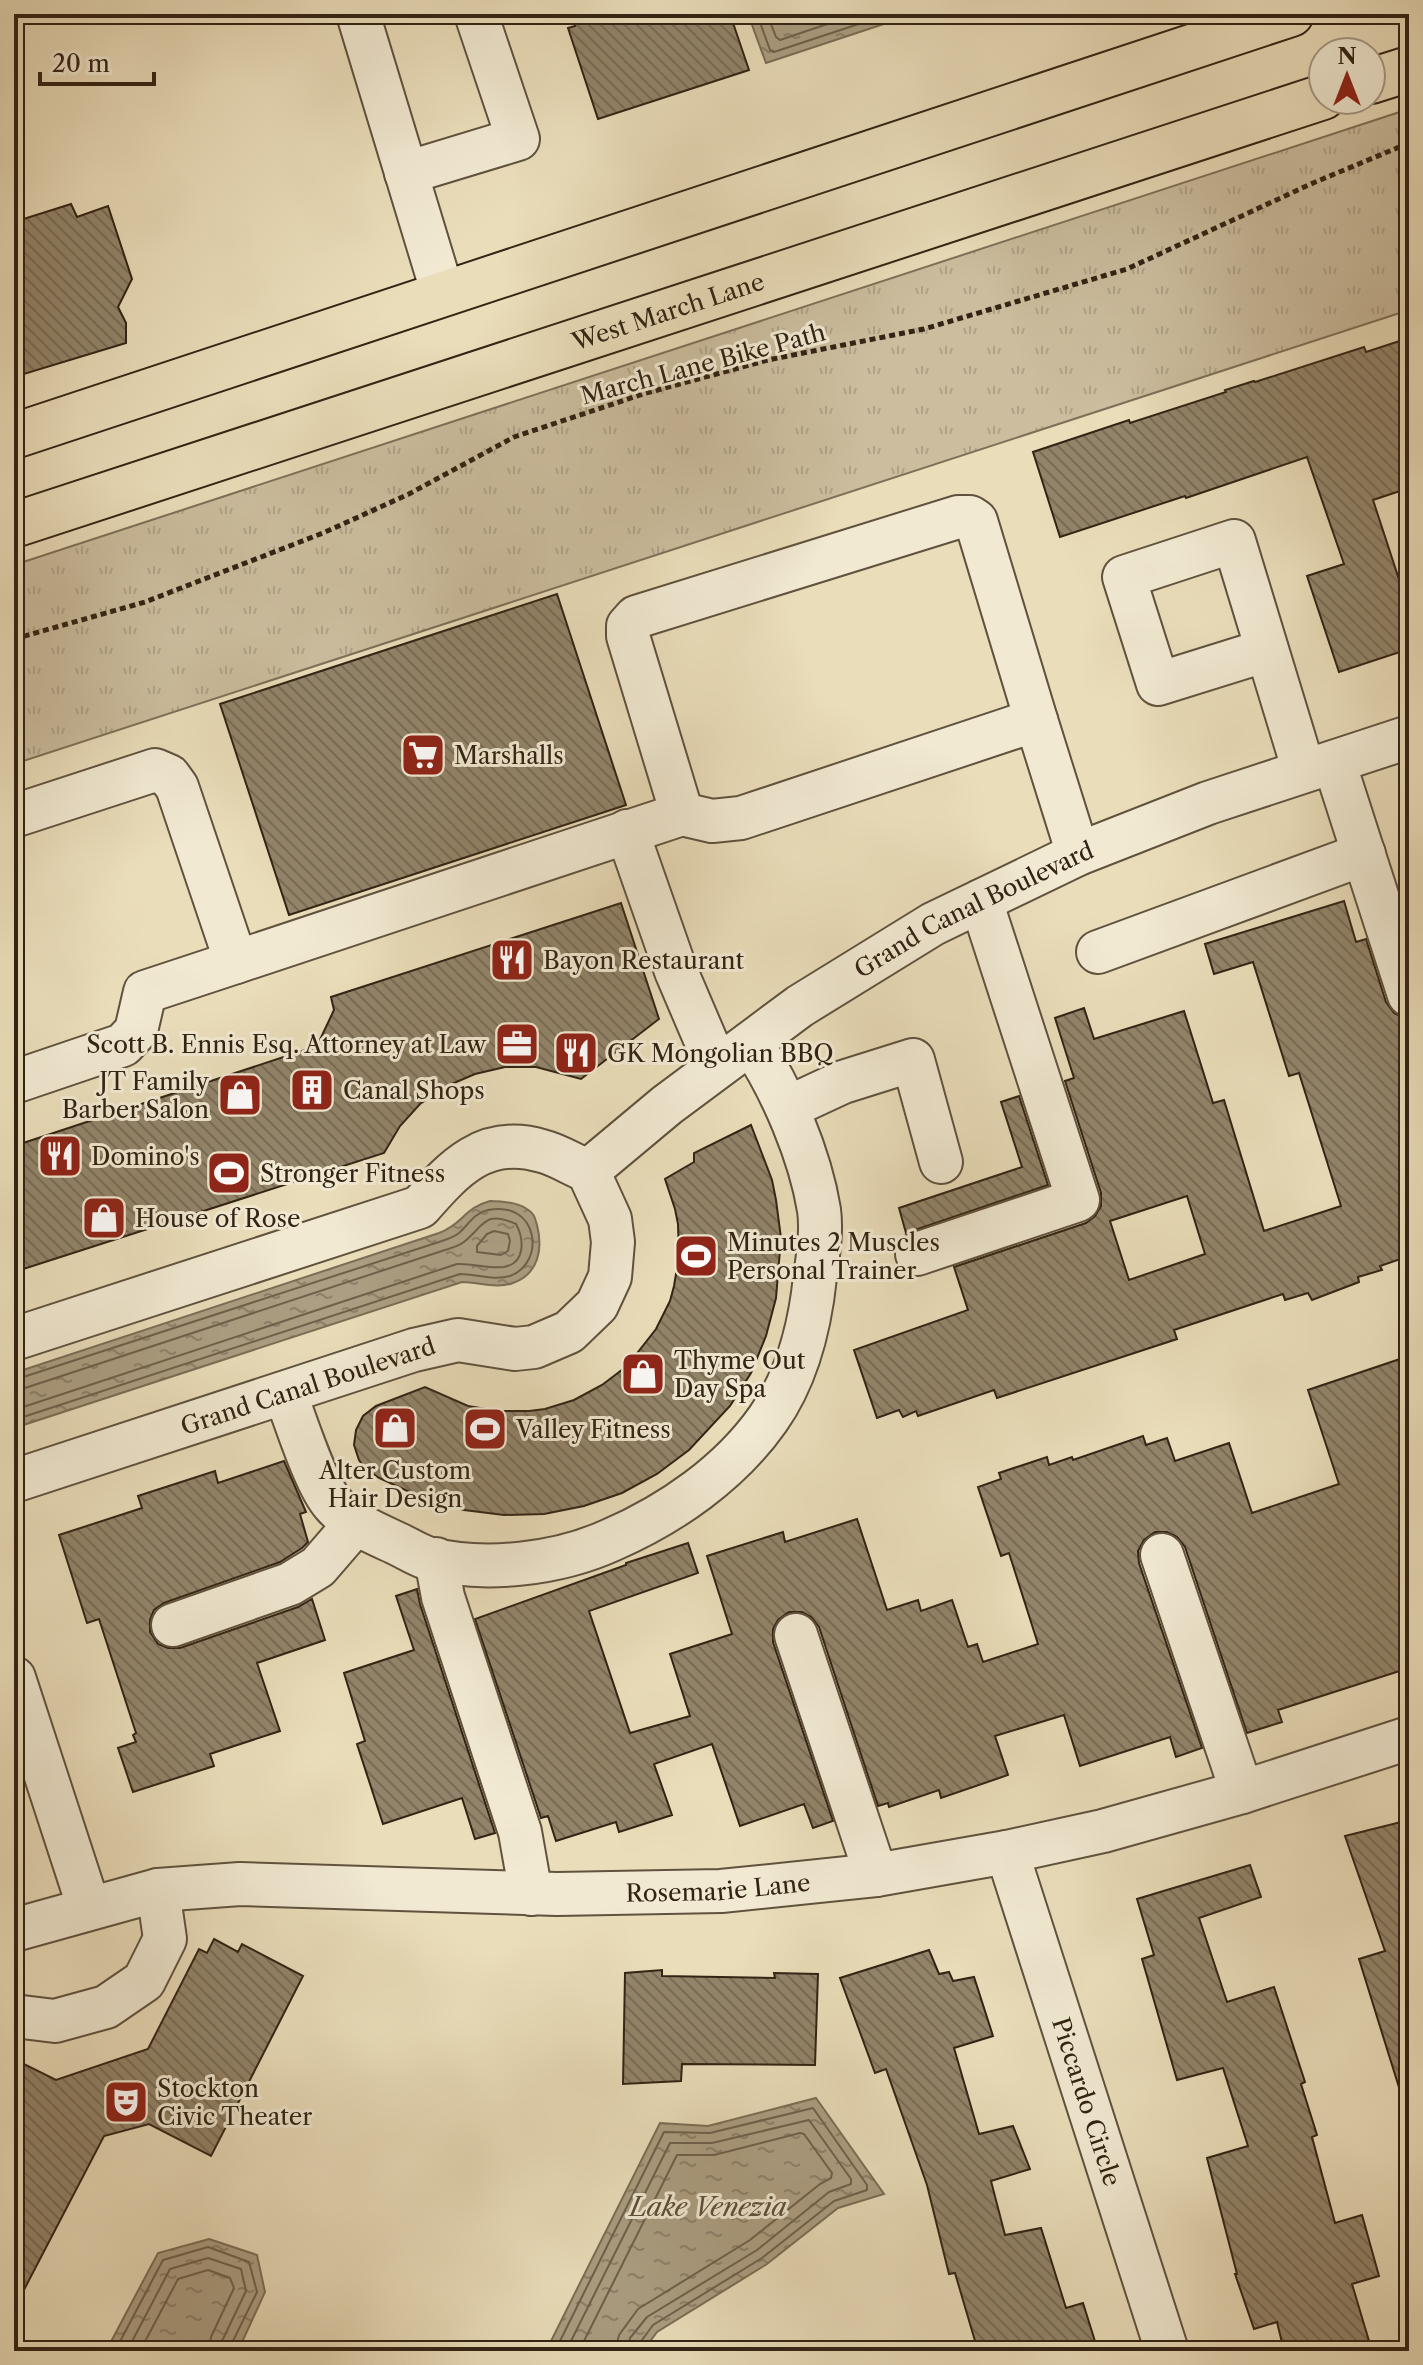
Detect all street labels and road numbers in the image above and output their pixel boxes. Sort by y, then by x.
street label: West March Lane [567,266,768,356]
street label: March Lane Bike Path [577,317,829,411]
street label: Grand Canal Boulevard [849,835,1098,984]
street label: Grand Canal Boulevard [177,1331,439,1441]
street label: Rosemarie Lane [625,1867,812,1907]
street label: Piccardo Circle [1046,2014,1128,2189]

